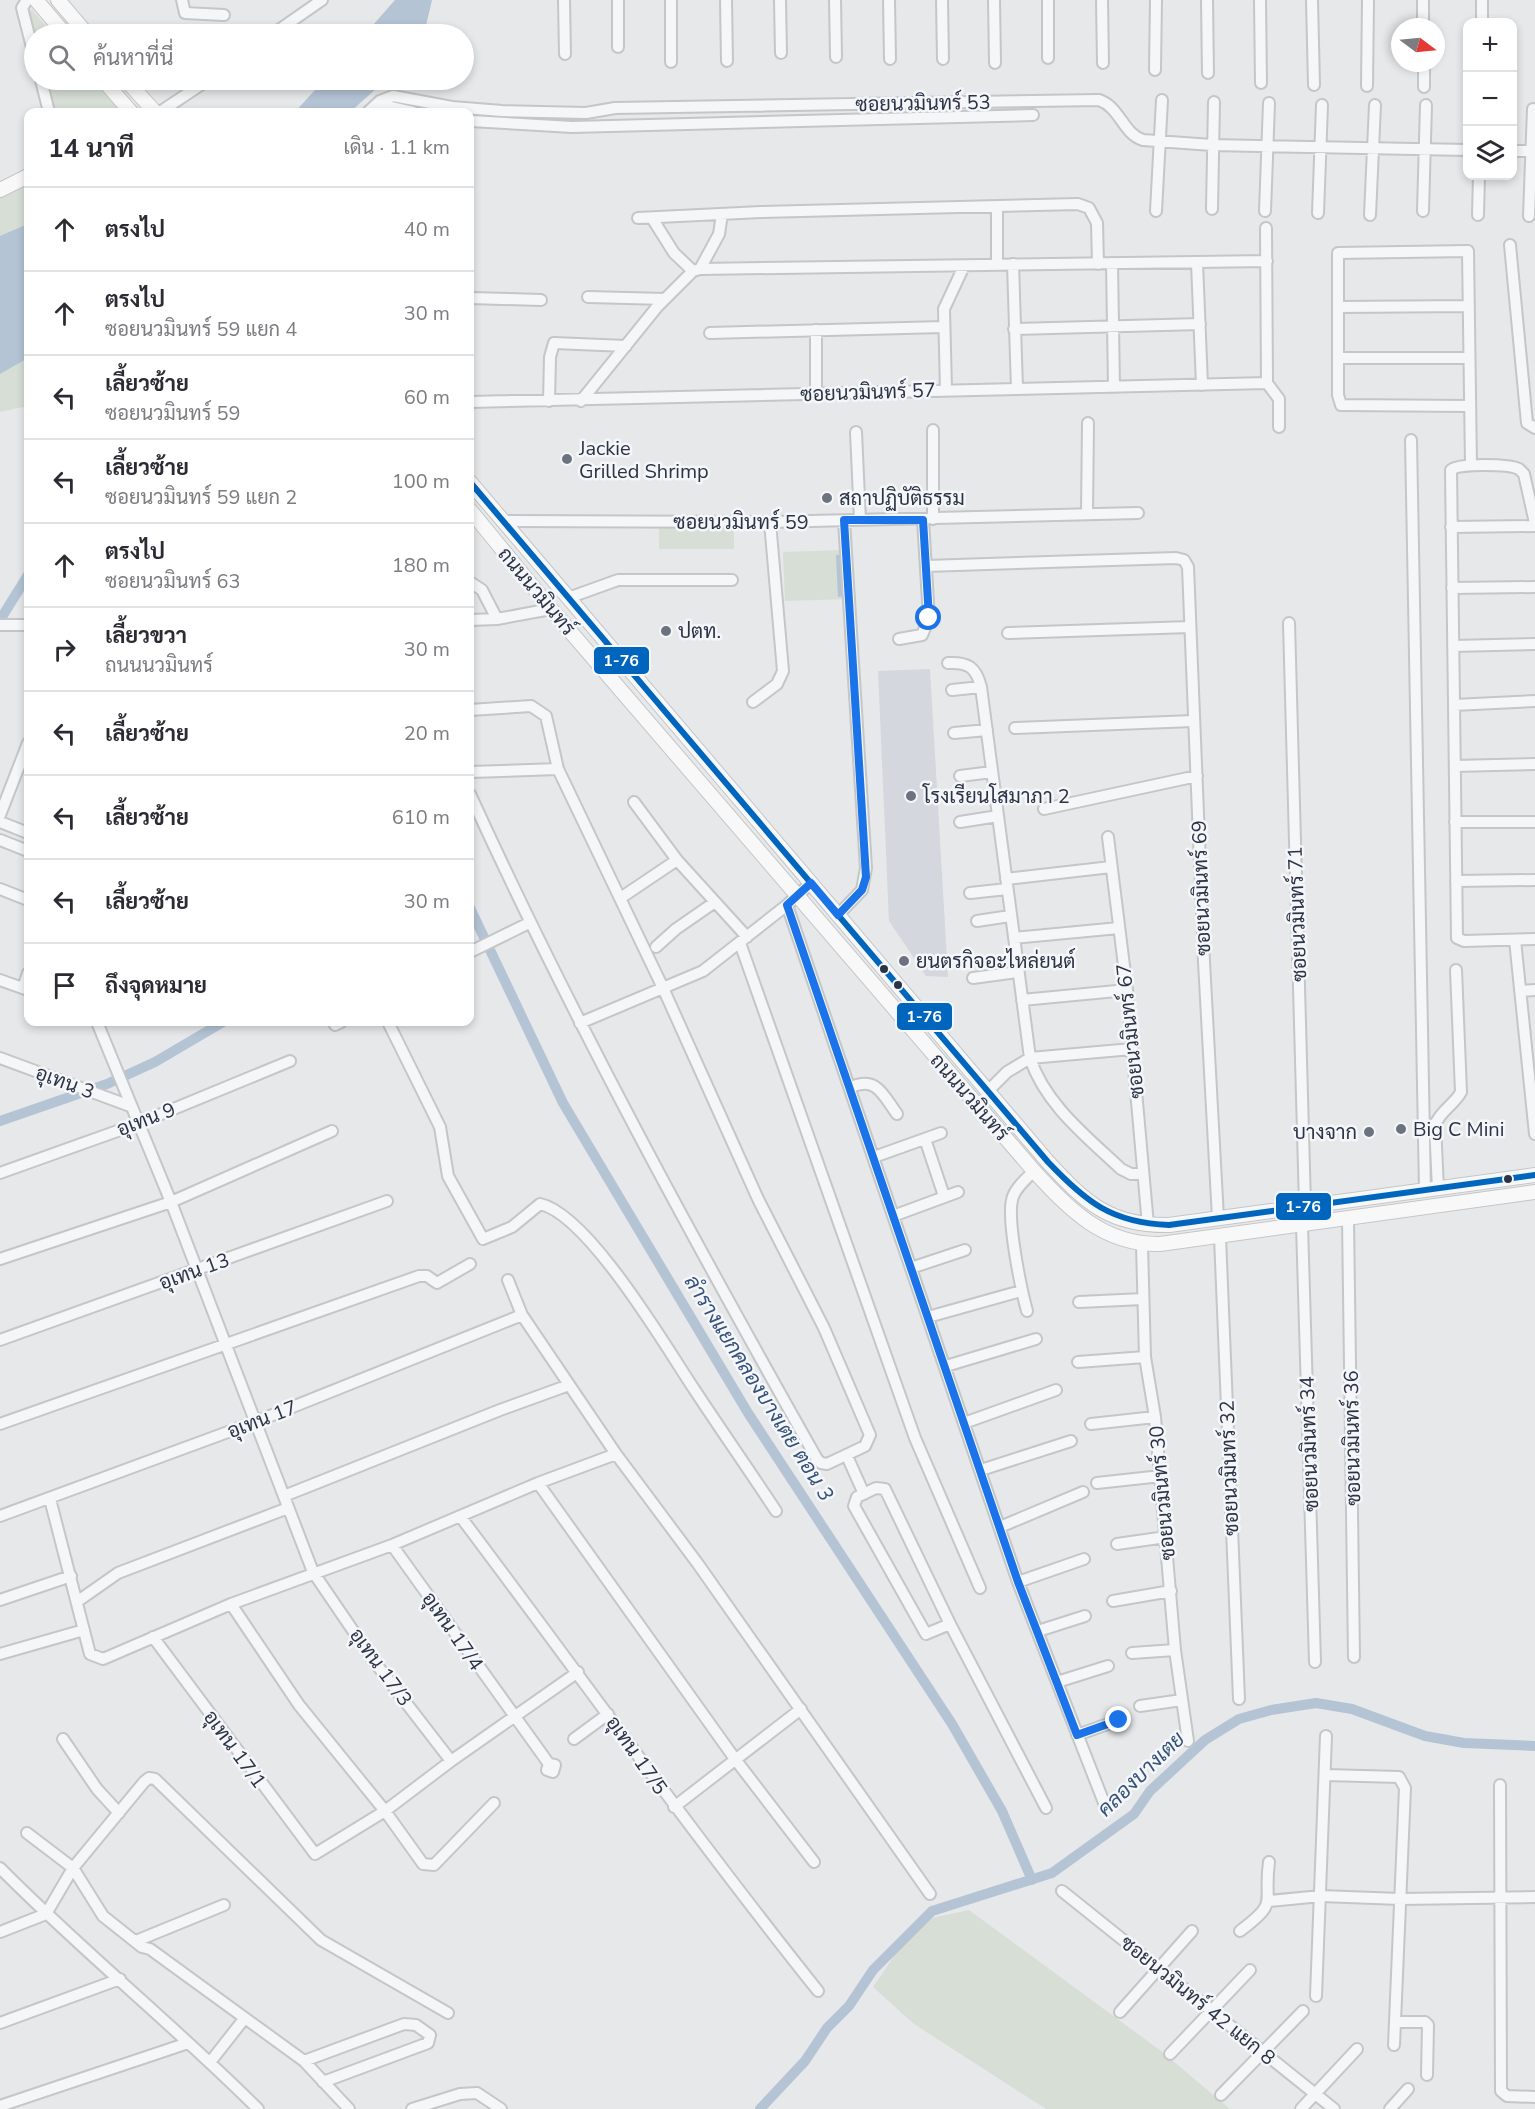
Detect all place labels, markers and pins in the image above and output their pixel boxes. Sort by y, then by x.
place label: Jackie Grilled Shrimp [578,435,709,485]
marker: Jackie Grilled Shrimp [560,452,574,466]
place label: สถาปฏิบัติธรรม [839,485,965,512]
marker: สถาปฏิบัติธรรม [820,491,834,505]
place label: ปตท. [678,618,721,645]
marker: ปตท. [659,624,673,638]
place label: โรงเรียนโสมาภา 2 [922,783,1070,810]
marker: โรงเรียนโสมาภา 2 [904,789,918,803]
place label: ยนตรกิจอะไหล่ยนต์ [916,947,1076,975]
marker: ยนตรกิจอะไหล่ยนต์ [897,954,911,968]
unlabelled marker [878,963,890,975]
unlabelled marker [892,979,904,991]
place label: Big C Mini [1413,1116,1504,1143]
place label: บางจาก [1293,1119,1357,1146]
marker: Big C Mini [1394,1122,1408,1136]
marker: บางจาก [1362,1125,1376,1139]
unlabelled marker [1502,1173,1514,1185]

